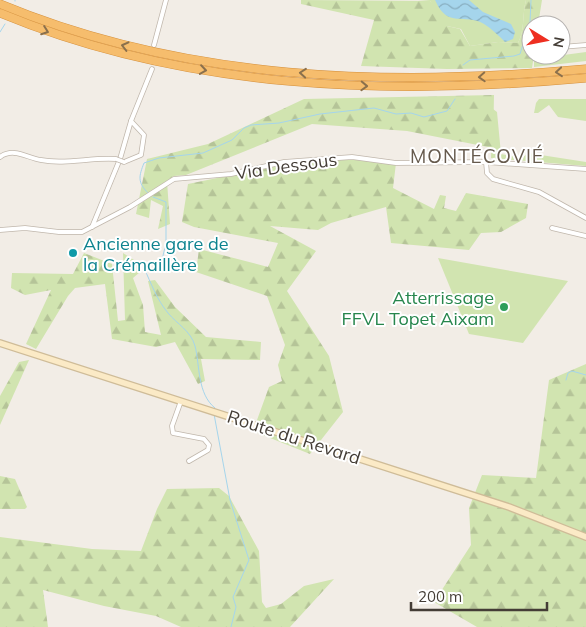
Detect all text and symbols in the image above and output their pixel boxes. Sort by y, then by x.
north arrow [521,15,571,65]
one-way arrow [41,25,49,35]
text: N [549,35,569,49]
one-way arrow [120,41,129,52]
one-way arrow [198,65,207,75]
one-way arrow [554,66,562,77]
one-way arrow [298,68,306,79]
one-way arrow [478,72,486,82]
one-way arrow [361,81,369,91]
district label: MONTÉCOVIÉ [410,144,544,168]
street label: Via Dessous [233,147,339,185]
place label: Ancienne gare de la Crémaillère [83,232,229,276]
marker: Ancienne gare de la Crémaillère [67,247,79,259]
place label: Atterrissage FFVL Topet Aixam [342,286,494,330]
marker: Atterrissage FFVL Topet Aixam [498,301,510,313]
street label: Route du Revard [224,405,364,469]
scale bar [411,580,547,612]
text: 200 m [418,587,462,606]

